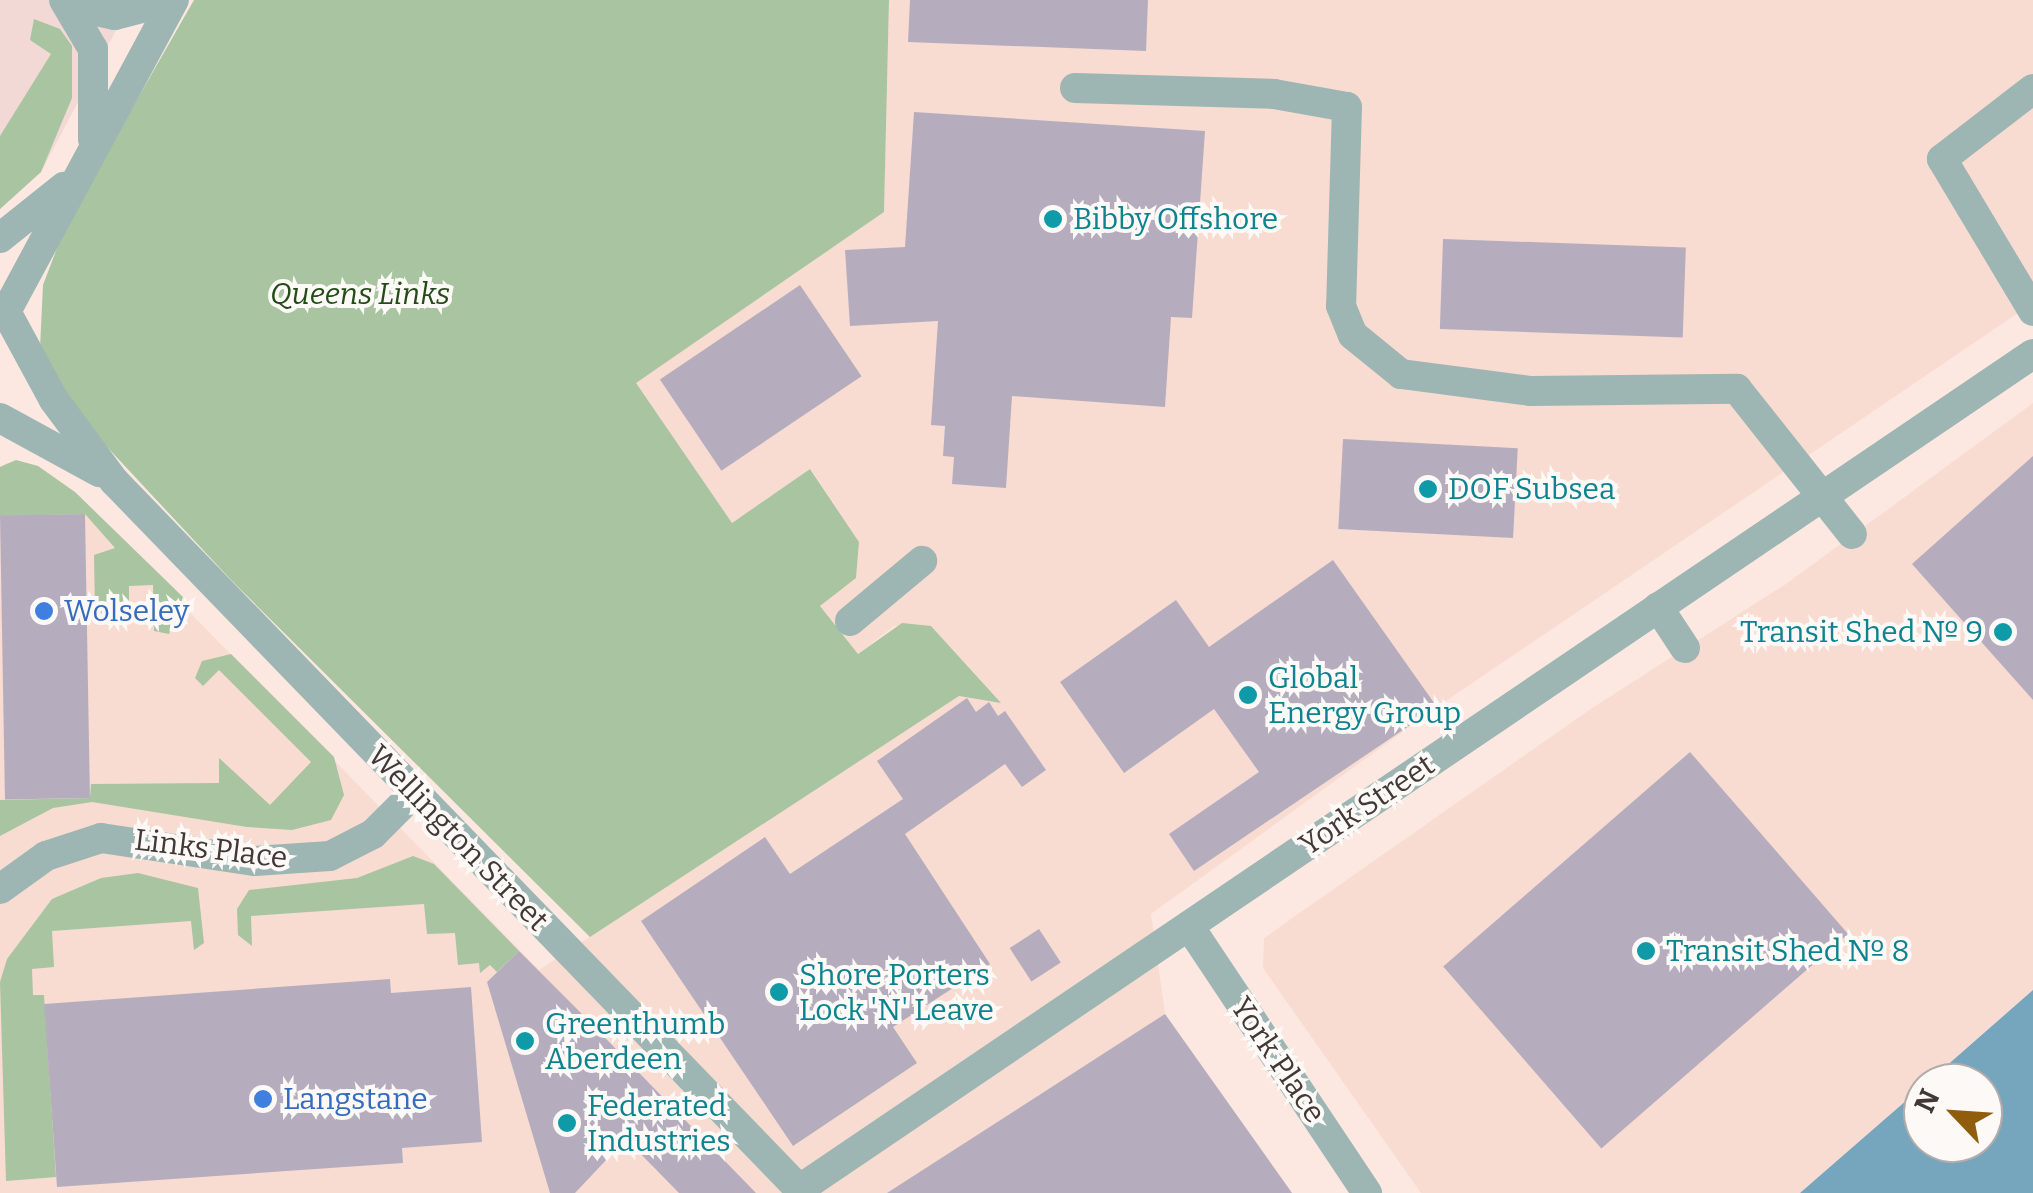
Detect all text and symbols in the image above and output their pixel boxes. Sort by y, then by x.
place label: Bibby Offshore [1073,201,1278,237]
marker: Bibby Offshore [1042,208,1064,230]
park label: Queens Links [270,276,450,312]
place label: DOF Subsea [1448,471,1615,507]
marker: DOF Subsea [1417,478,1439,500]
place label: Wolseley [64,593,189,629]
marker: Wolseley [33,600,55,622]
place label: Transit Shed № 9 [1740,614,1983,650]
marker: Transit Shed № 9 [1992,621,2014,643]
place label: Global Energy Group [1268,660,1461,730]
marker: Global Energy Group [1237,684,1259,706]
street label: Wellington Street [360,738,556,938]
street label: York Street [1293,747,1441,863]
street label: Links Place [132,822,290,876]
place label: Transit Shed № 8 [1666,933,1909,969]
marker: Transit Shed № 8 [1635,940,1657,962]
place label: Shore Porters Lock 'N' Leave [799,957,994,1028]
marker: Shore Porters Lock 'N' Leave [768,981,790,1003]
street label: York Place [1223,991,1333,1129]
place label: Greenthumb Aberdeen [545,1006,725,1076]
marker: Greenthumb Aberdeen [514,1030,536,1052]
north arrow [1903,1063,2003,1163]
place label: Langstane [283,1081,428,1117]
text: N [1908,1084,1947,1118]
marker: Langstane [252,1088,274,1110]
place label: Federated Industries [587,1088,731,1158]
marker: Federated Industries [556,1112,578,1134]

